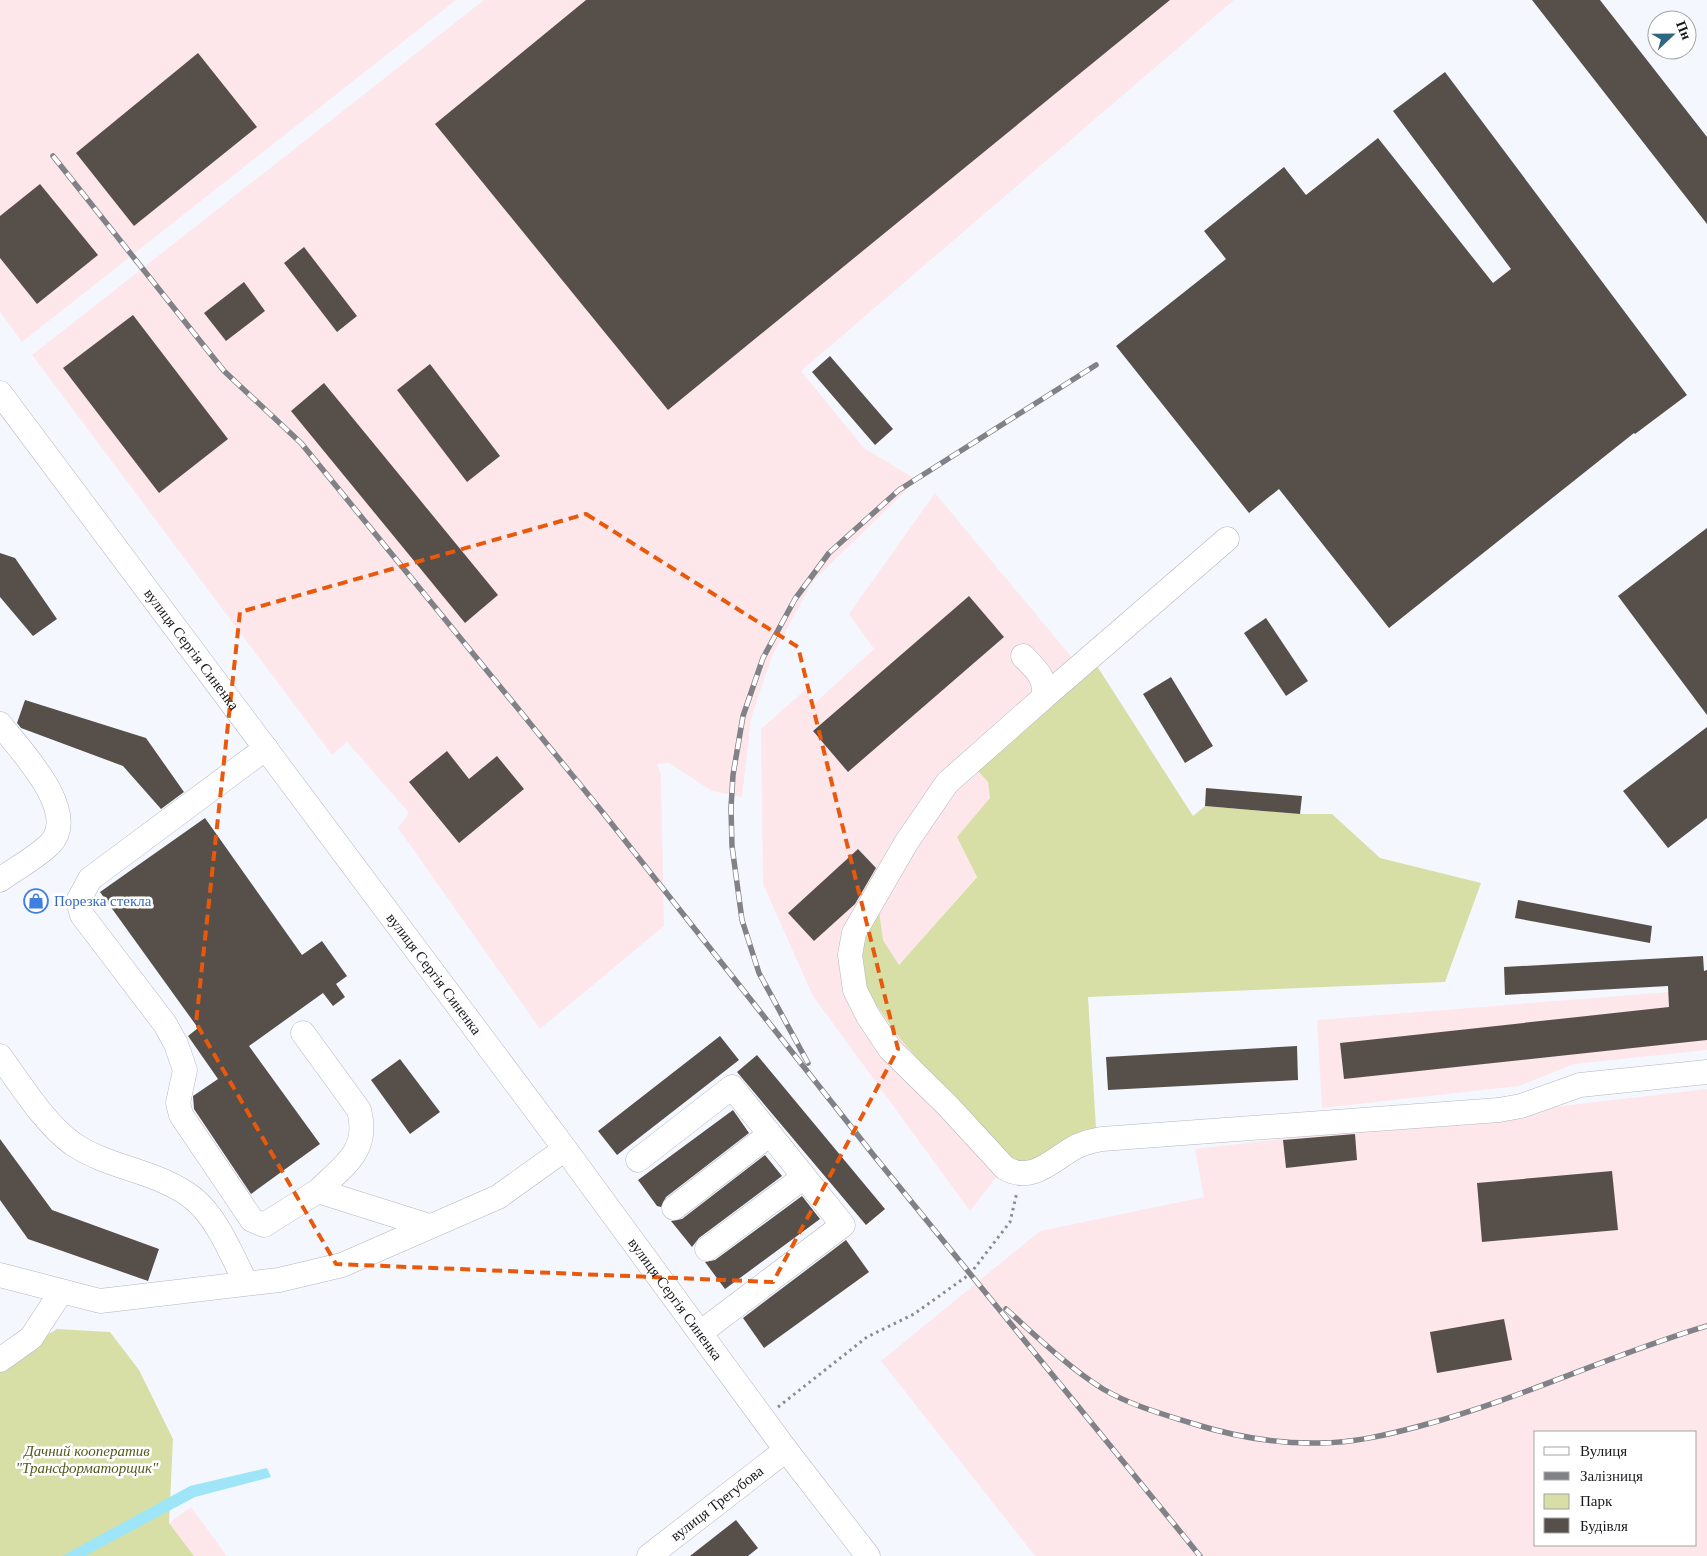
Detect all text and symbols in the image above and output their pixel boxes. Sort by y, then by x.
north arrow [1647,10,1697,60]
text: Пн [1673,19,1694,42]
street label: вулиця Сергія Синенка [141,585,242,713]
shop icon: Порезка стекла [23,888,49,914]
place label: Порезка стекла [54,893,152,909]
street label: вулиця Сергія Синенка [383,910,485,1038]
street label: вулиця Сергія Синенка [625,1235,725,1364]
legend [1534,1431,1697,1546]
park label: Дачний кооператив "Трансформаторщик" [16,1443,159,1476]
text: Вулиця [1580,1443,1627,1459]
street label: вулиця Трегубова [668,1462,767,1544]
text: Залізниця [1580,1468,1643,1484]
text: Парк [1580,1493,1613,1509]
text: Будівля [1580,1518,1628,1534]

